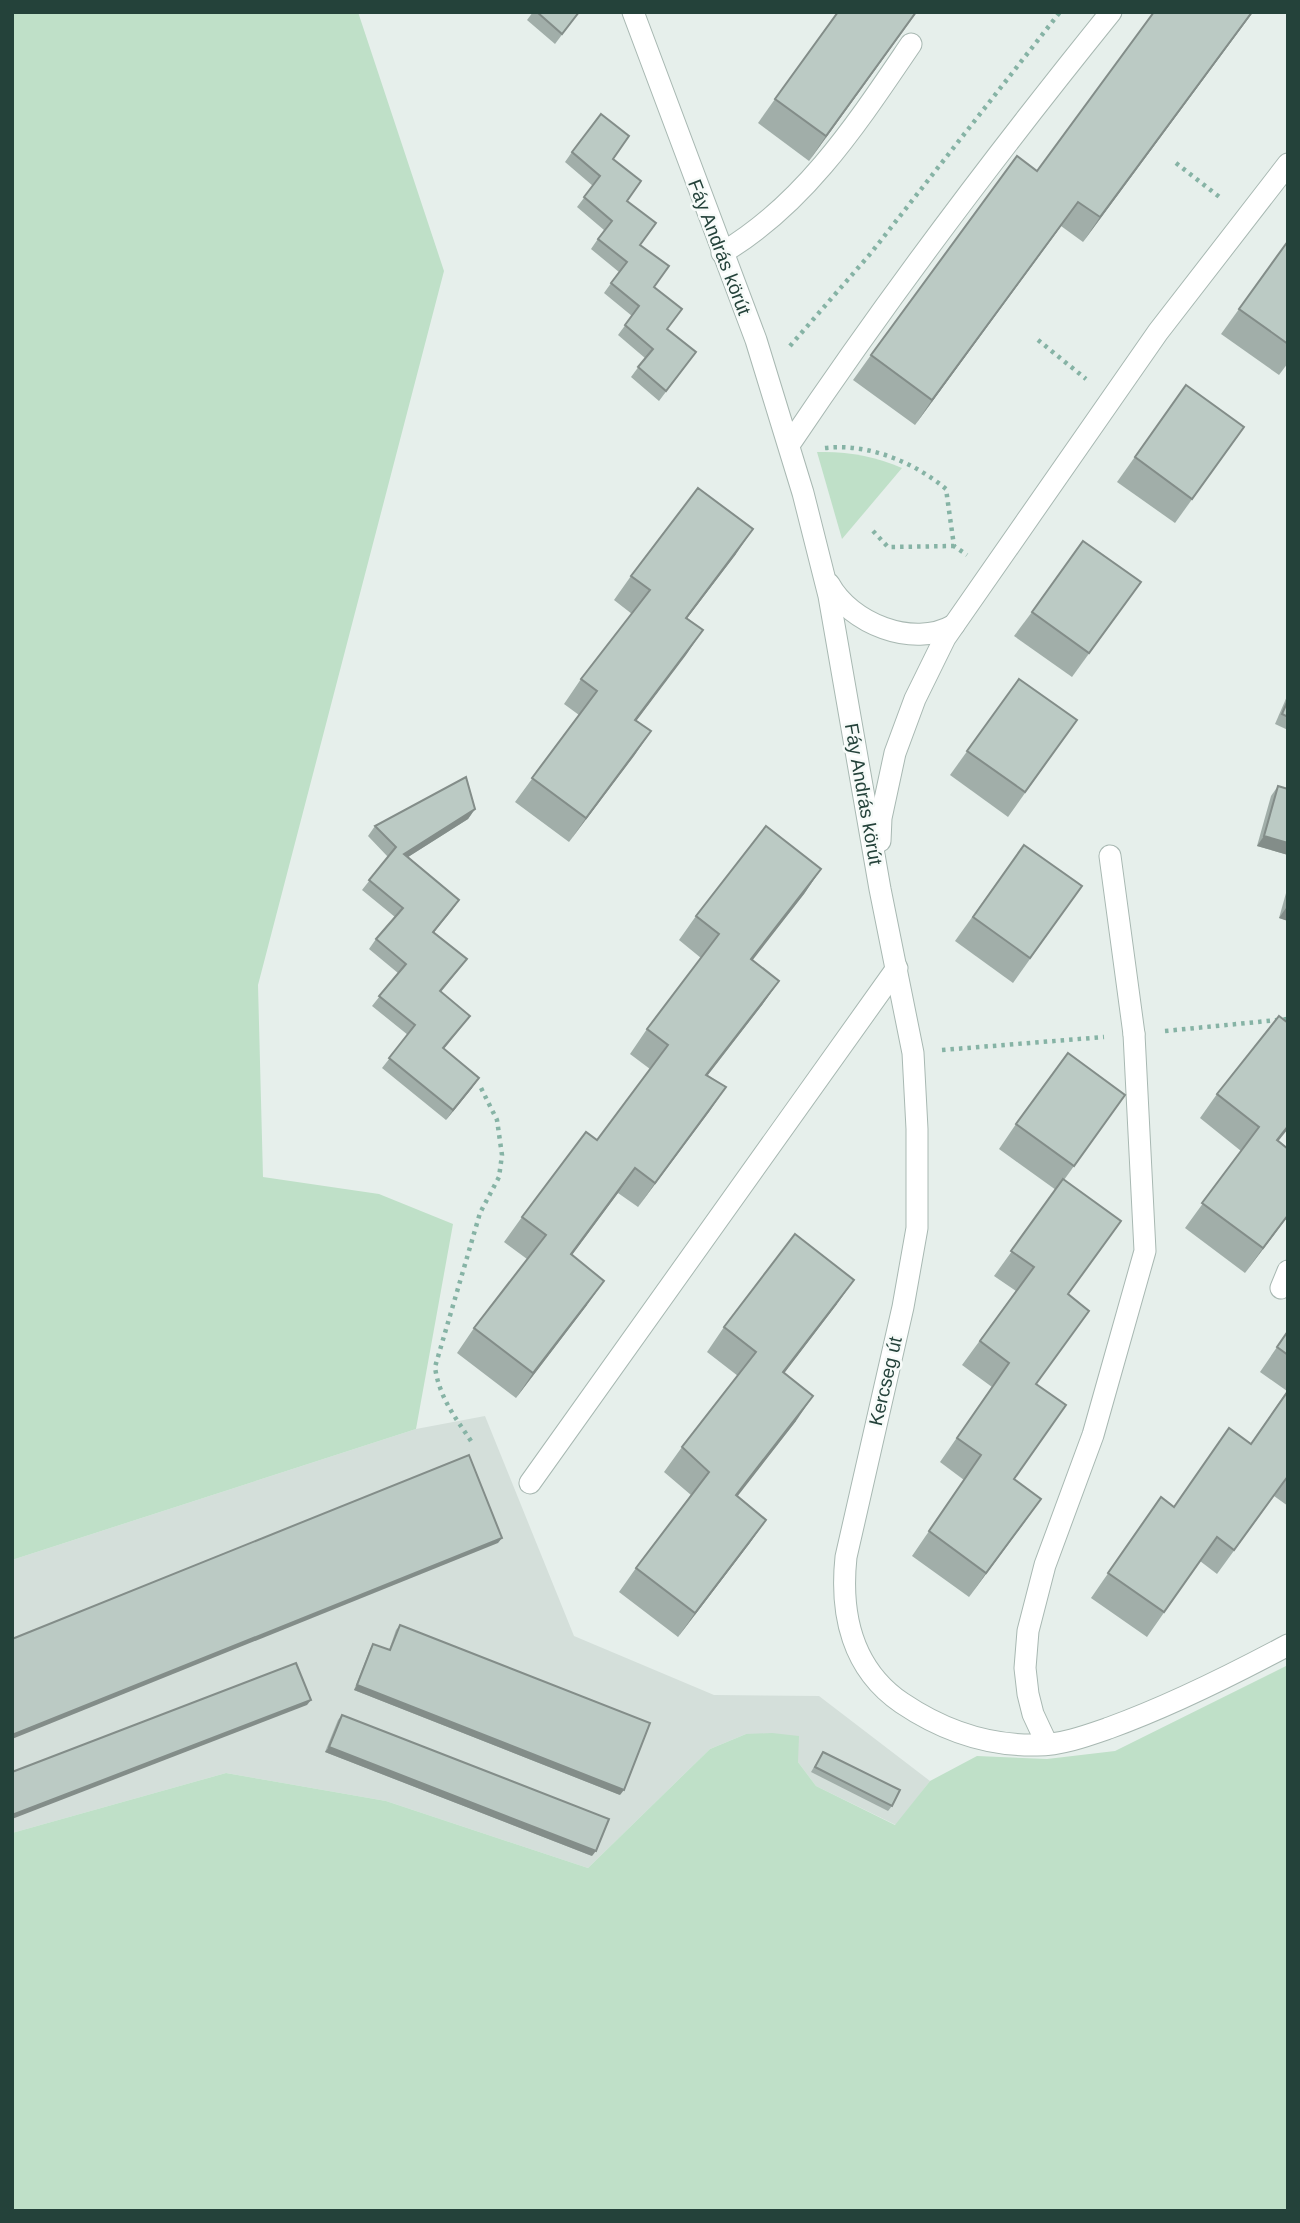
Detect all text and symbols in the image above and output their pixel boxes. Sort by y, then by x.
street label: Fáy András körút [684,176,755,319]
street label: Fáy András körút [841,722,886,867]
street label: Kercseg út [865,1334,906,1428]

